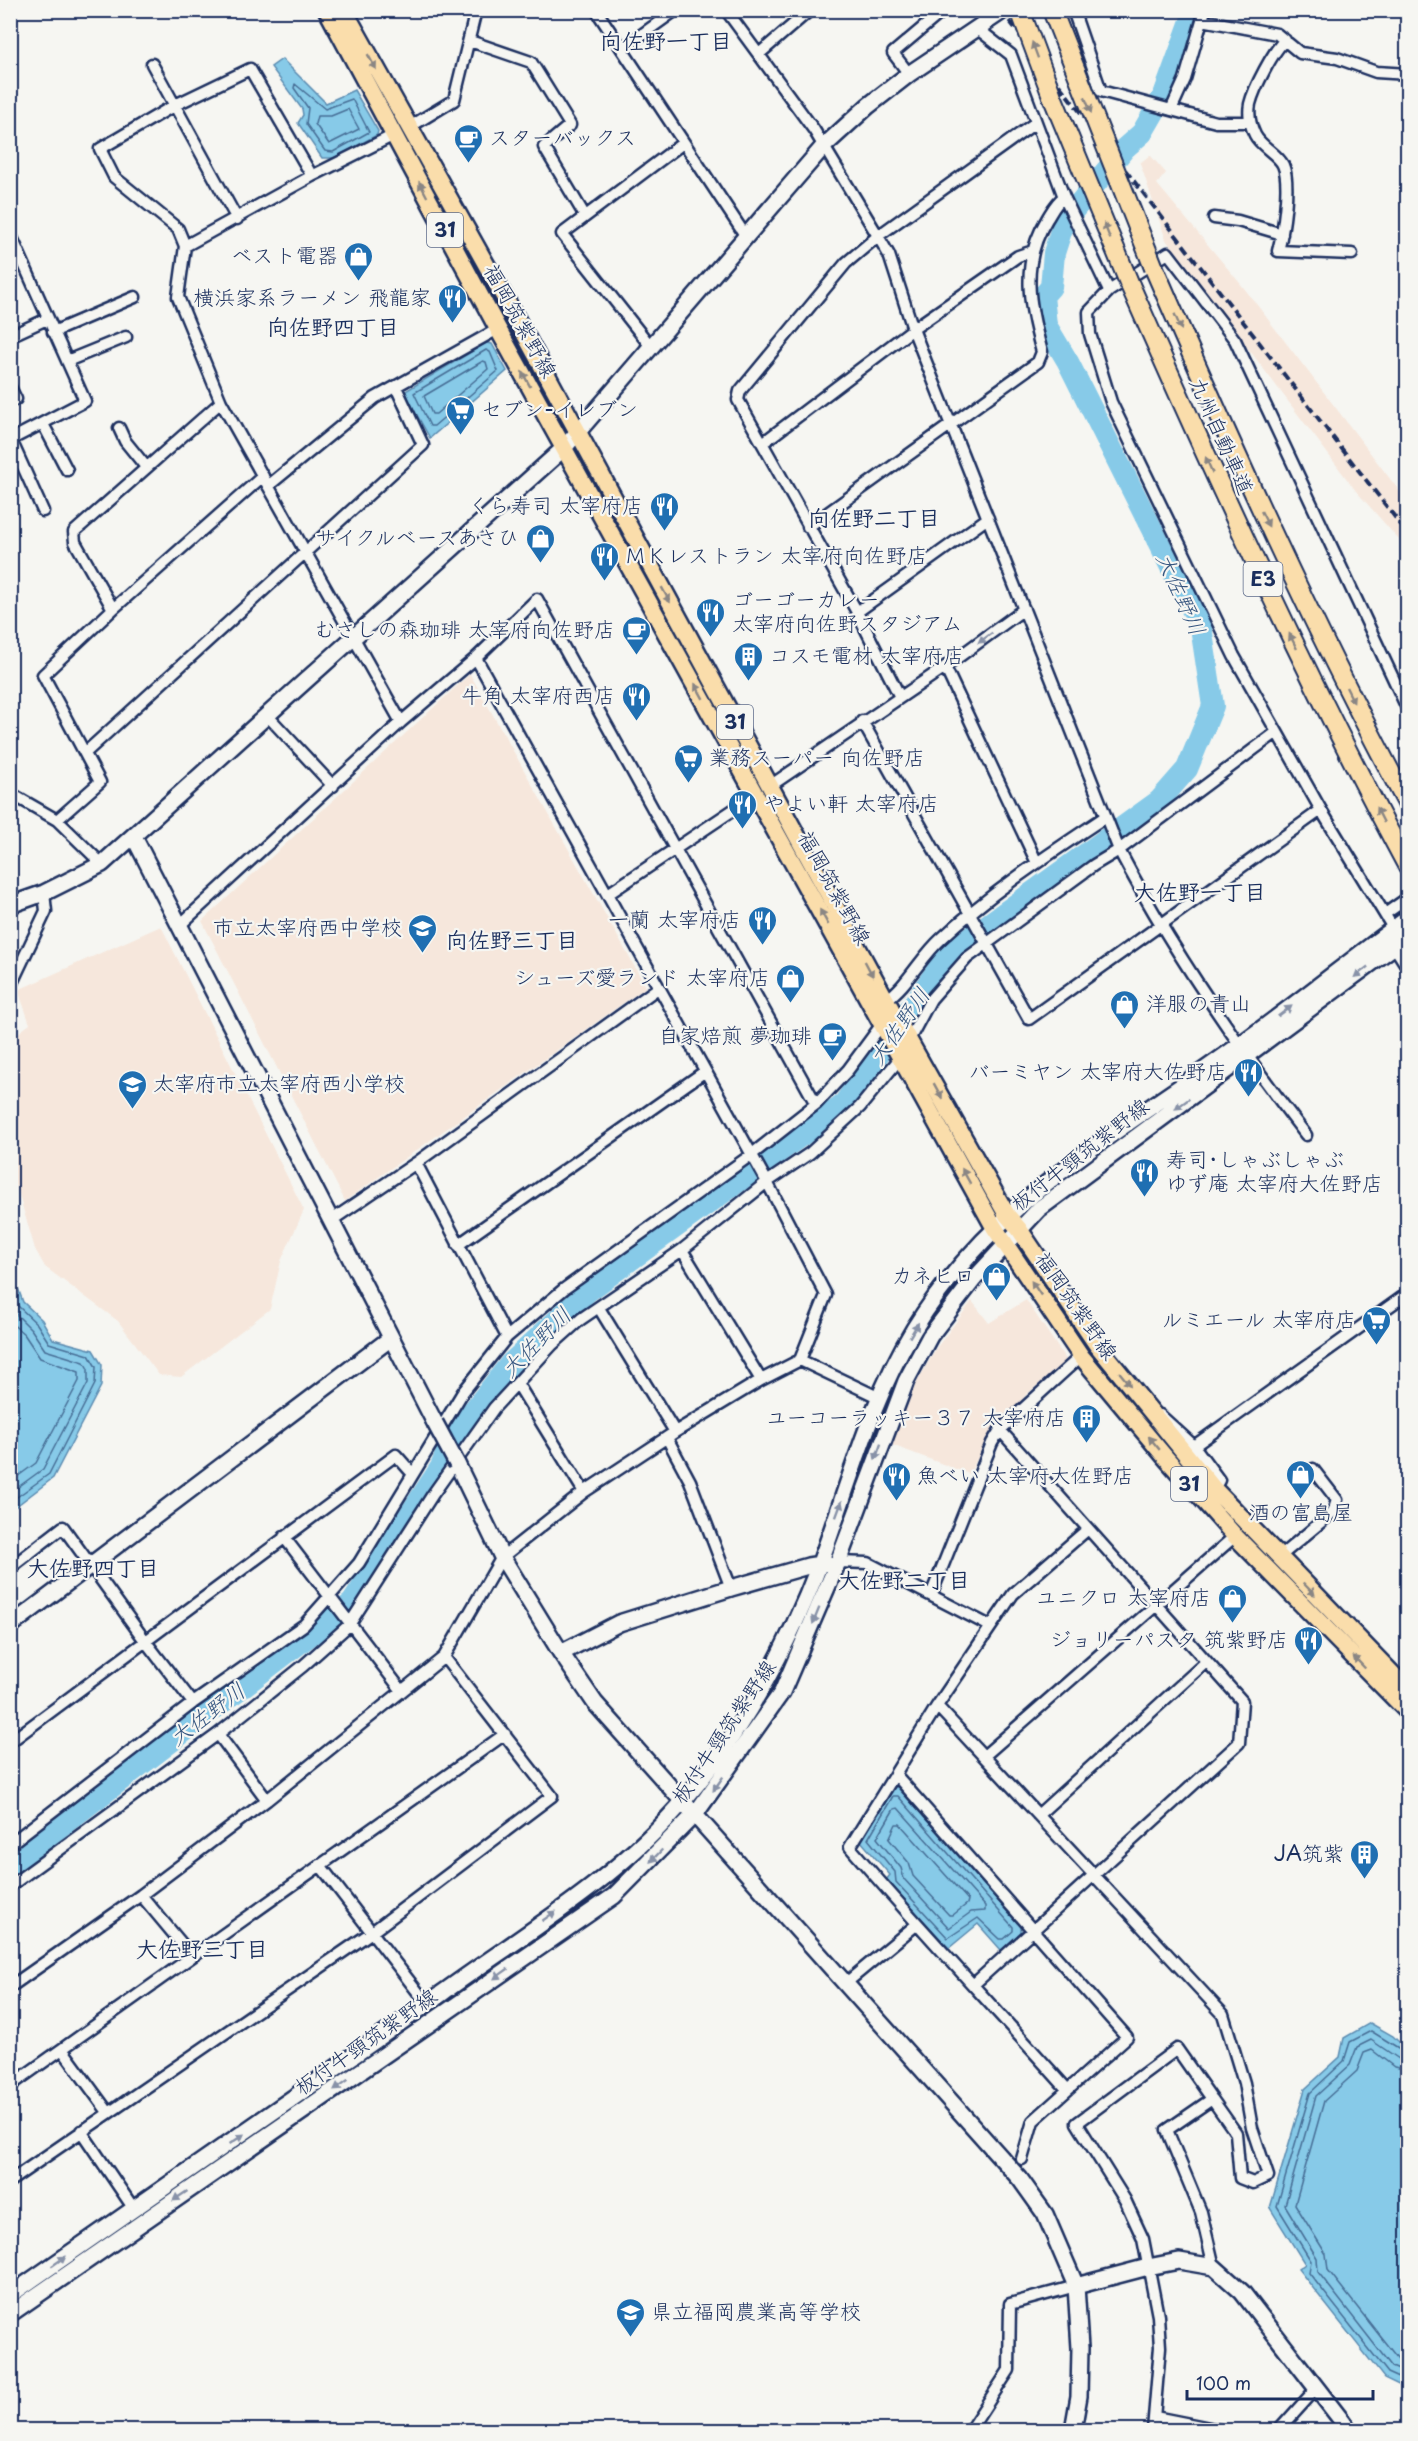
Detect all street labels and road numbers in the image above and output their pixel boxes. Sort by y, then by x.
road number: 31 [427,213,463,247]
street label: 福岡筑紫野線 [477,257,566,383]
street label: 九州自動車道 [1183,371,1263,499]
road number: E3 [1244,562,1282,596]
road number: 31 [717,705,753,739]
street label: 福岡筑紫野線 [791,824,880,950]
street label: 板付牛頸筑紫野線 [1003,1089,1155,1218]
street label: 福岡筑紫野線 [1028,1244,1127,1366]
road number: 31 [1171,1467,1207,1501]
street label: 板付牛頸筑紫野線 [662,1652,783,1809]
street label: 板付牛頸筑紫野線 [287,1979,443,2102]

